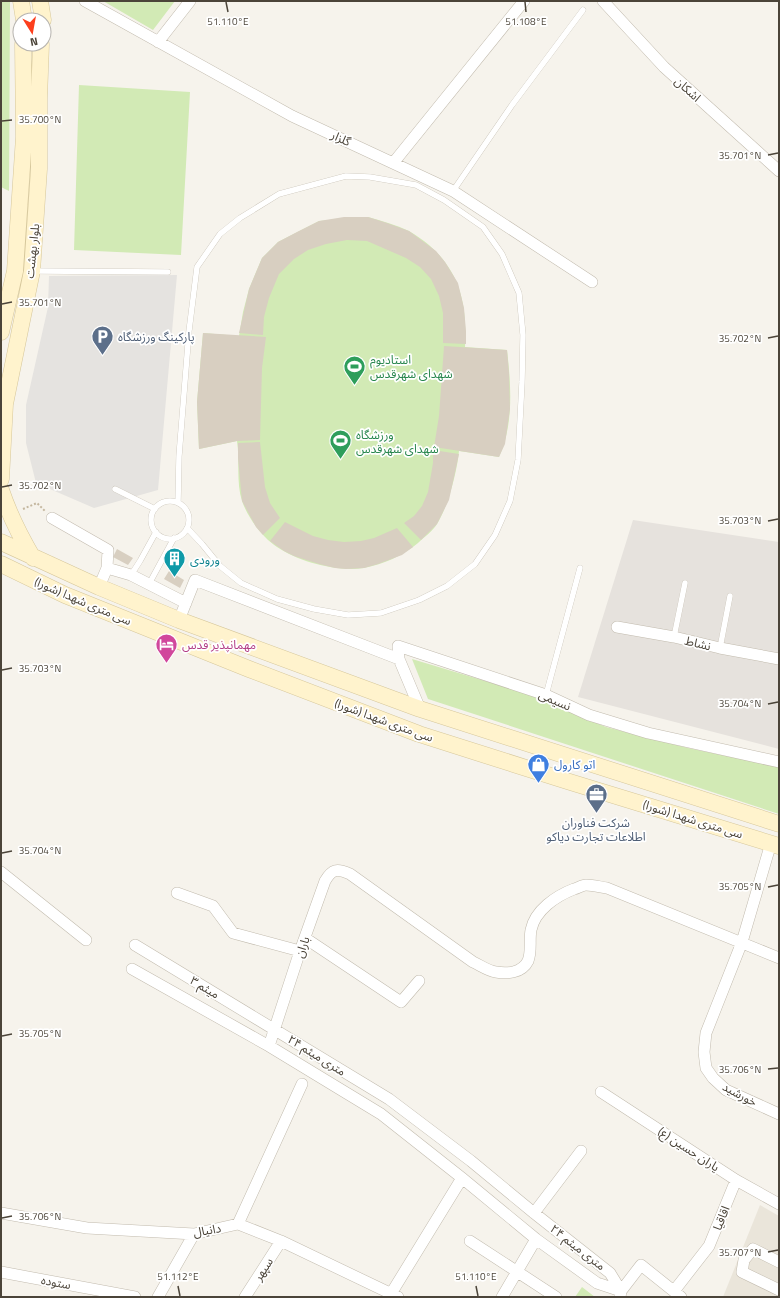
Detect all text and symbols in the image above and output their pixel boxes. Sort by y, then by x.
north arrow [12,12,52,52]
text: 51.110°E [207,14,249,29]
text: 51.108°E [505,14,547,29]
text: N [29,33,39,50]
street label: اشکان [670,72,706,106]
text: 35.700°N [19,112,61,127]
street label: گلزار [327,125,355,151]
text: 35.701°N [719,148,761,163]
street label: بلوار بهشت [20,223,44,279]
text: 35.701°N [19,295,61,310]
parking icon: پارکینگ ورزشگاه [90,323,116,356]
place label: پارکینگ ورزشگاه [118,327,195,346]
text: 35.702°N [719,331,761,346]
place label: استادیوم شهدای شهرقدس [370,350,453,383]
sports icon: استادیوم شهدای شهرقدس [341,353,367,386]
place label: ورزشگاه شهدای شهرقدس [356,425,439,458]
sports icon: ورزشگاه شهدای شهرقدس [328,428,354,461]
text: 35.702°N [19,478,61,493]
text: 35.703°N [719,513,761,528]
building icon: ورودی [161,546,187,579]
place label: ورودی [190,550,220,569]
street label: سی متری شهدا (شورا) [31,572,135,630]
hotel icon: مهمانپذیر قدس [153,631,179,664]
street label: نشاط [683,631,713,655]
place label: مهمانپذیر قدس [182,635,256,654]
text: 35.703°N [19,661,61,676]
street label: نسیمی [536,685,574,715]
street label: سی متری شهدا (شورا) [332,693,436,747]
text: 35.704°N [719,696,761,711]
shop icon: اتو کارول [525,751,551,784]
place label: اتو کارول [554,755,595,774]
office icon: شرکت فناوران اطلاعات تجارت دیاکو [583,782,609,815]
street label: سی متری شهدا (شورا) [641,795,745,843]
place label: شرکت فناوران اطلاعات تجارت دیاکو [546,813,646,846]
text: 35.704°N [19,843,61,858]
text: 35.705°N [719,879,761,894]
street label: باران [289,934,315,960]
street label: میثم ۳ [187,971,223,1003]
text: 35.705°N [19,1026,61,1041]
street label: ۲۴ متری میثم [284,1030,350,1080]
text: 35.706°N [719,1062,761,1077]
street label: خورشید [719,1077,761,1111]
street label: یاران حسین (ع) [654,1122,724,1176]
street label: اقاقیا [708,1203,735,1233]
text: 35.706°N [19,1209,61,1224]
street label: دانیال [192,1218,223,1242]
street label: ۲۴ متری میثم [546,1219,610,1275]
text: 35.707°N [719,1245,761,1260]
street label: سپهر [248,1253,278,1285]
text: 51.112°E [157,1269,199,1284]
text: 51.110°E [455,1269,497,1284]
street label: ستوده [40,1270,72,1294]

